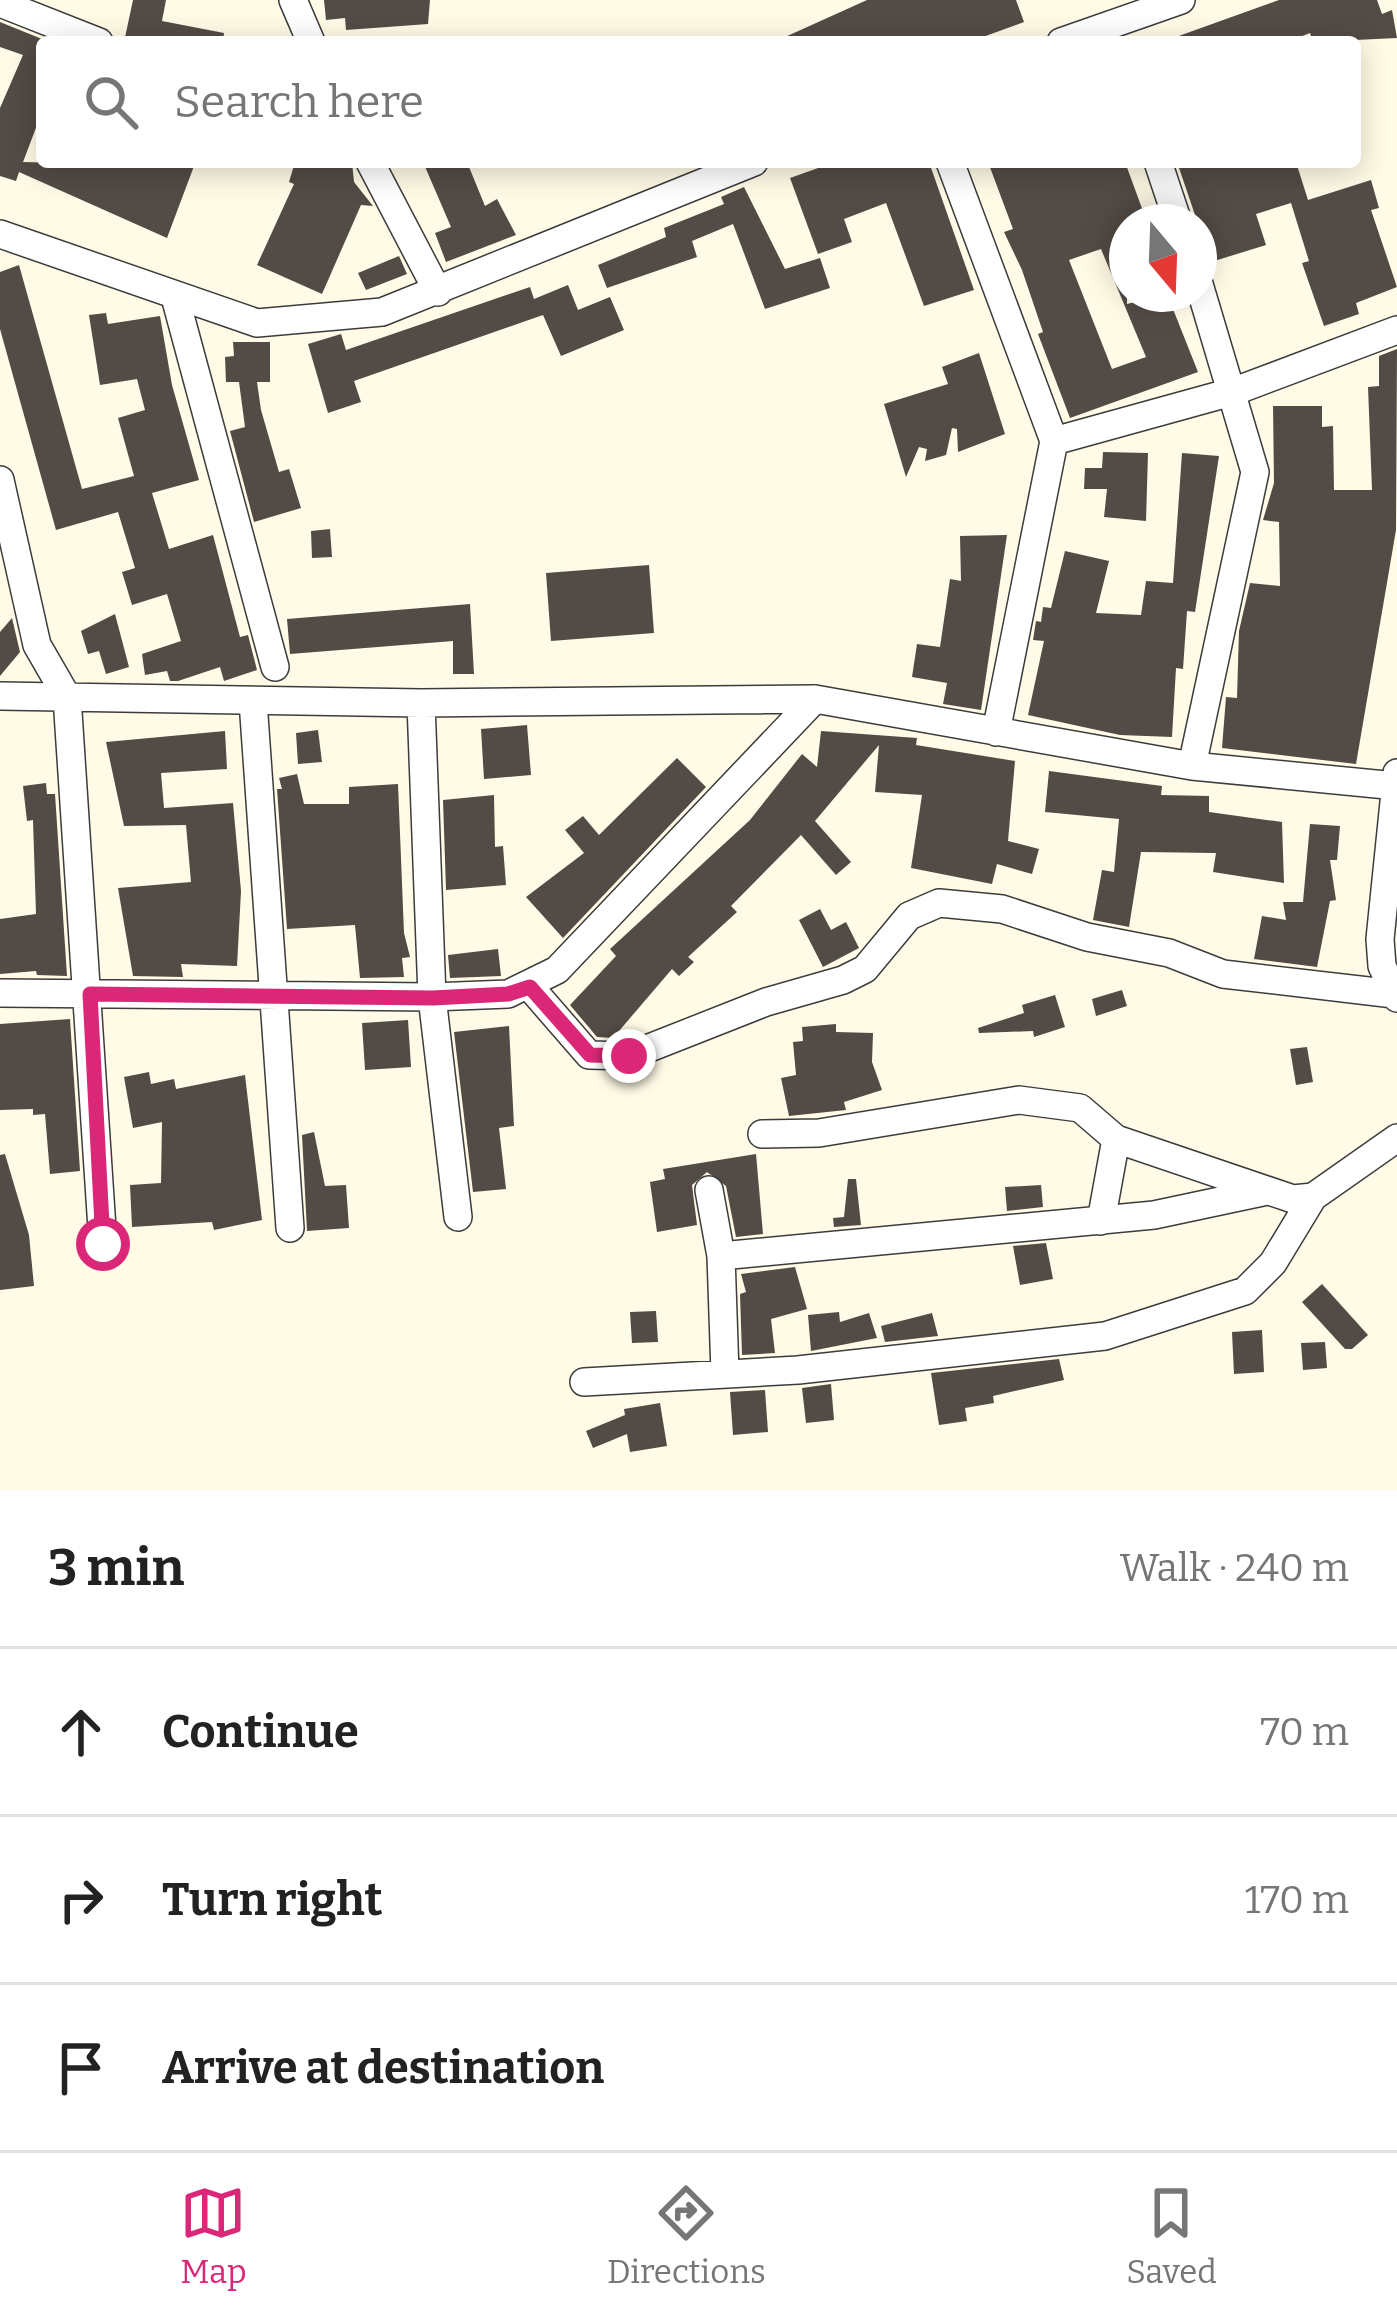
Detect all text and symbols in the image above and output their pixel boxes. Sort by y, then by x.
search box [36,36,1361,168]
icon: search [78,69,144,135]
text: Search here [174,75,424,129]
north arrow [1109,204,1217,312]
route end [602,1029,656,1083]
route start [76,1217,130,1271]
text: 3 min [48,1537,184,1599]
text: Walk · 240 m [1120,1545,1349,1591]
icon: ahead [48,1699,114,1765]
text: Continue [162,1705,359,1759]
text: 70 m [1260,1709,1349,1755]
icon: right [48,1867,114,1933]
text: Turn right [162,1873,382,1927]
text: 170 m [1245,1877,1349,1923]
icon: arrive [48,2035,114,2101]
text: Arrive at destination [162,2041,604,2095]
tab: Map [180,2180,247,2292]
tab: Directions [607,2180,766,2292]
tab: Saved [1126,2180,1217,2292]

